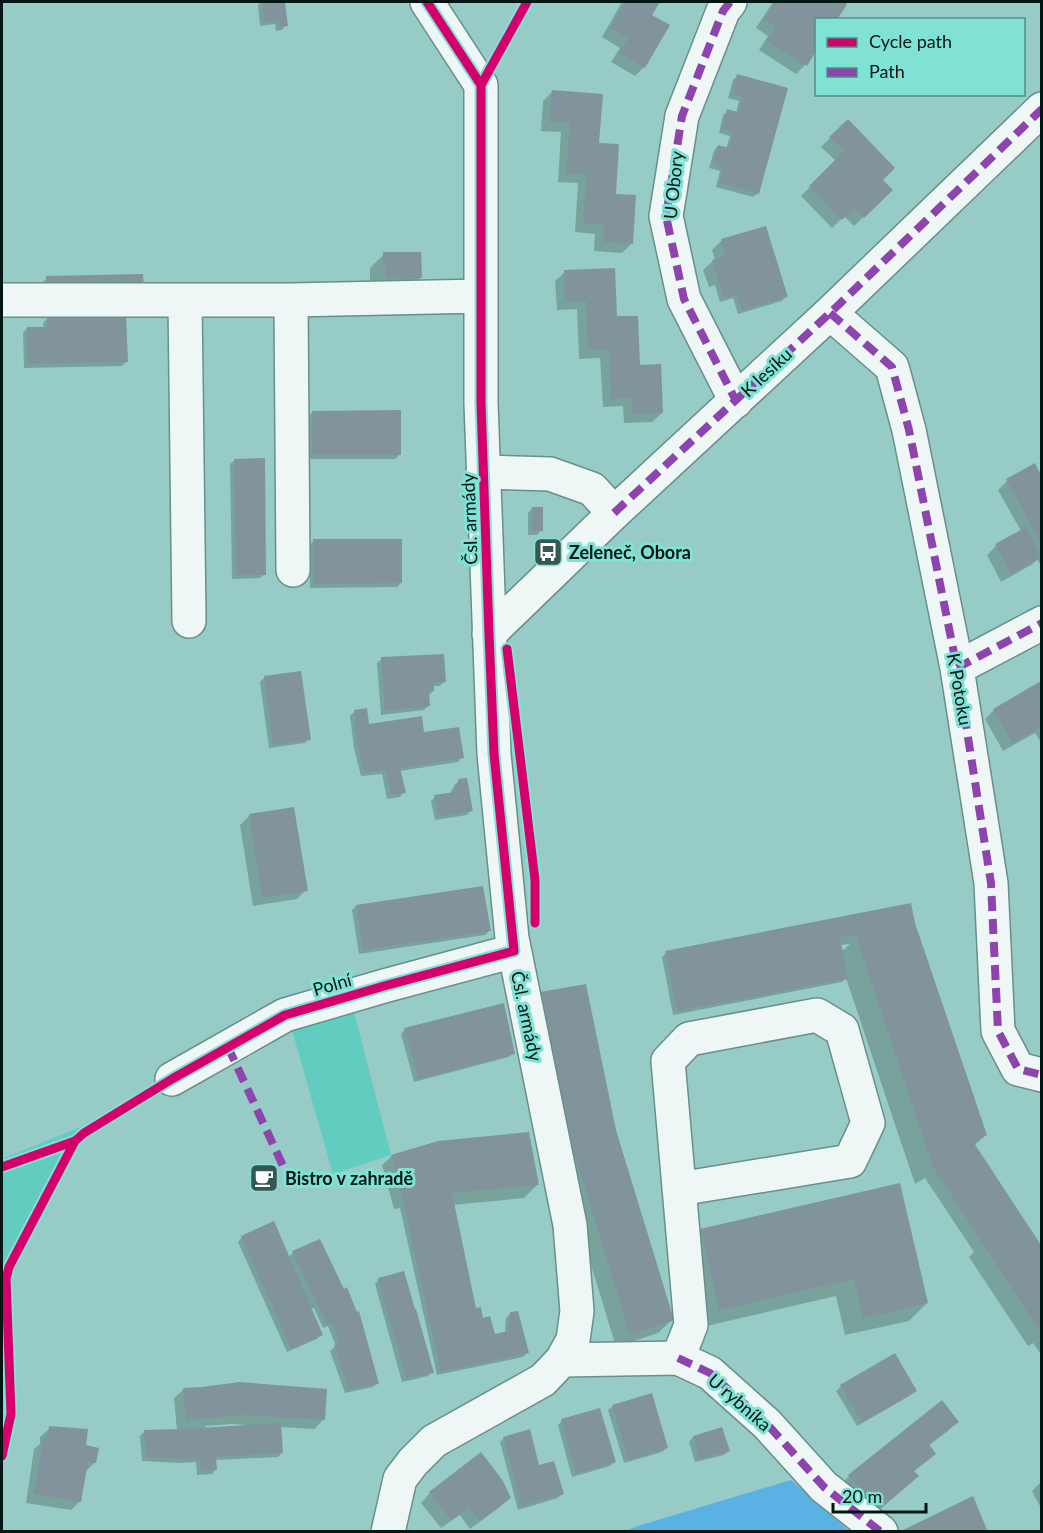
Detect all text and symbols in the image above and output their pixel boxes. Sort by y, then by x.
legend [815,18,1025,96]
text: Cycle path [869,30,952,52]
text: Path [869,60,905,82]
street label: U Obory [658,149,688,220]
street label: K lesíku [736,343,796,401]
street label: Čsl. armády [456,472,482,565]
bus stop icon: Zeleneč, Obora [532,536,564,568]
place label: Zeleneč, Obora [569,541,691,563]
street label: K Potoku [943,651,977,727]
street label: Polní [310,968,354,1000]
street label: Čsl. armády [507,969,547,1064]
cafe icon: Bistro v zahradě [248,1162,280,1194]
place label: Bistro v zahradě [285,1167,414,1189]
street label: U rybníka [704,1369,776,1435]
scale bar [833,1476,926,1514]
text: 20 m [842,1485,882,1507]

